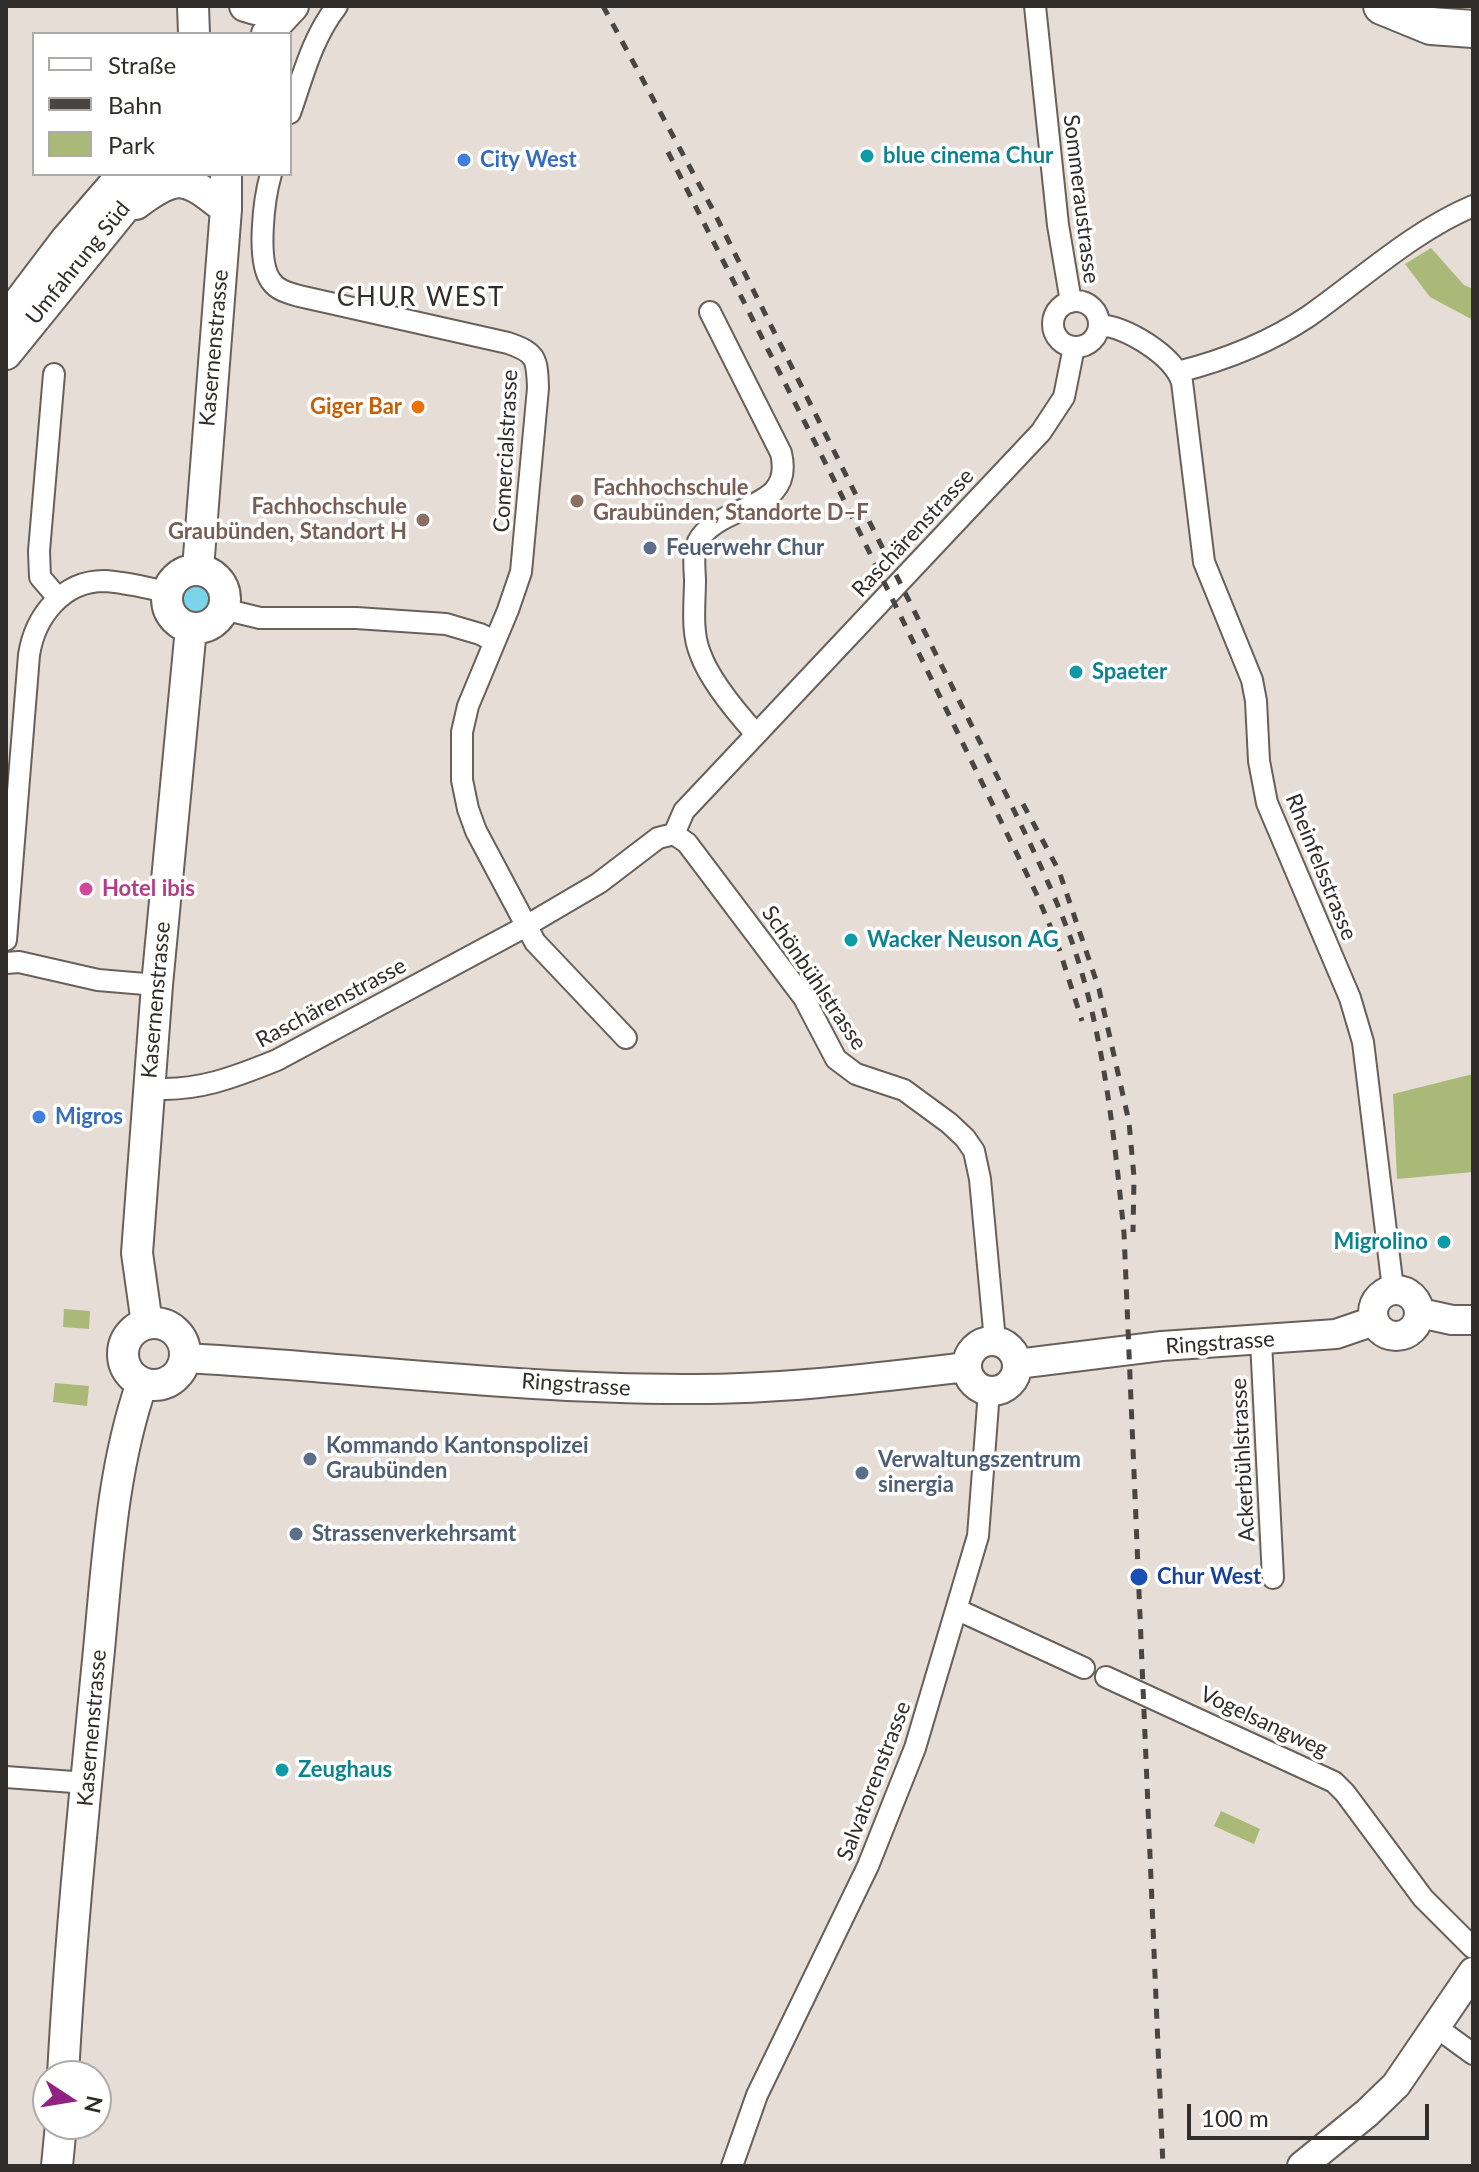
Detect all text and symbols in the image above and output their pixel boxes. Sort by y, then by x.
legend [32,32,292,176]
text: Straße [108,50,176,79]
text: Bahn [108,90,162,119]
street label: Sommeraustrasse [1058,113,1104,285]
text: Park [108,130,155,159]
place label: blue cinema Chur [883,143,1053,169]
place label: City West [480,147,577,173]
marker: blue cinema Chur [858,147,876,165]
marker: City West [455,151,473,169]
street label: Umfahrung Süd [20,196,136,330]
street label: Kasernenstrasse [194,268,234,428]
district label: CHUR WEST [337,282,505,314]
street label: Comercialstrasse [489,369,523,533]
place label: Giger Bar [310,394,402,420]
marker: Giger Bar [409,398,427,416]
street label: Raschärenstrasse [847,463,979,603]
place label: Fachhochschule Graubünden, Standorte D–F [593,475,869,526]
marker: Fachhochschule Graubünden, Standorte D–F [568,492,586,510]
place label: Fachhochschule Graubünden, Standort H [168,494,407,546]
marker: Fachhochschule Graubünden, Standort H [414,511,432,529]
place label: Feuerwehr Chur [666,535,824,561]
marker: Feuerwehr Chur [641,539,659,557]
place label: Spaeter [1092,659,1167,685]
marker: Spaeter [1067,663,1085,681]
street label: Rheinfelsstrasse [1280,790,1362,944]
place label: Hotel ibis [102,876,195,902]
marker: Hotel ibis [77,880,95,898]
street label: Schönbühlstrasse [756,901,872,1055]
street label: Kasernenstrasse [136,920,176,1080]
place label: Wacker Neuson AG [867,927,1059,953]
marker: Wacker Neuson AG [842,931,860,949]
street label: Raschärenstrasse [251,952,411,1054]
place label: Migros [55,1104,123,1130]
marker: Migros [30,1108,48,1126]
place label: Migrolino [1334,1229,1428,1255]
marker: Migrolino [1435,1233,1453,1251]
street label: Ringstrasse [1164,1326,1276,1360]
street label: Ringstrasse [520,1368,632,1402]
street label: Ackerbühlstrasse [1226,1377,1260,1543]
place label: Kommando Kantonspolizei Graubünden [326,1433,589,1484]
place label: Verwaltungszentrum sinergia [878,1447,1081,1498]
marker: Kommando Kantonspolizei Graubünden [301,1450,319,1468]
marker: Verwaltungszentrum sinergia [853,1464,871,1482]
place label: Strassenverkehrsamt [312,1521,516,1547]
marker: Strassenverkehrsamt [287,1525,305,1543]
place label: Chur West [1157,1564,1261,1590]
marker: Chur West [1128,1566,1150,1588]
street label: Kasernenstrasse [72,1648,112,1808]
street label: Vogelsangweg [1196,1681,1332,1763]
street label: Salvatorenstrasse [832,1698,916,1864]
place label: Zeughaus [298,1757,392,1783]
marker: Zeughaus [273,1761,291,1779]
north arrow [32,2060,112,2140]
scale bar [1191,2088,1433,2138]
text: N [79,2094,109,2116]
text: 100 m [1201,2103,1269,2132]

